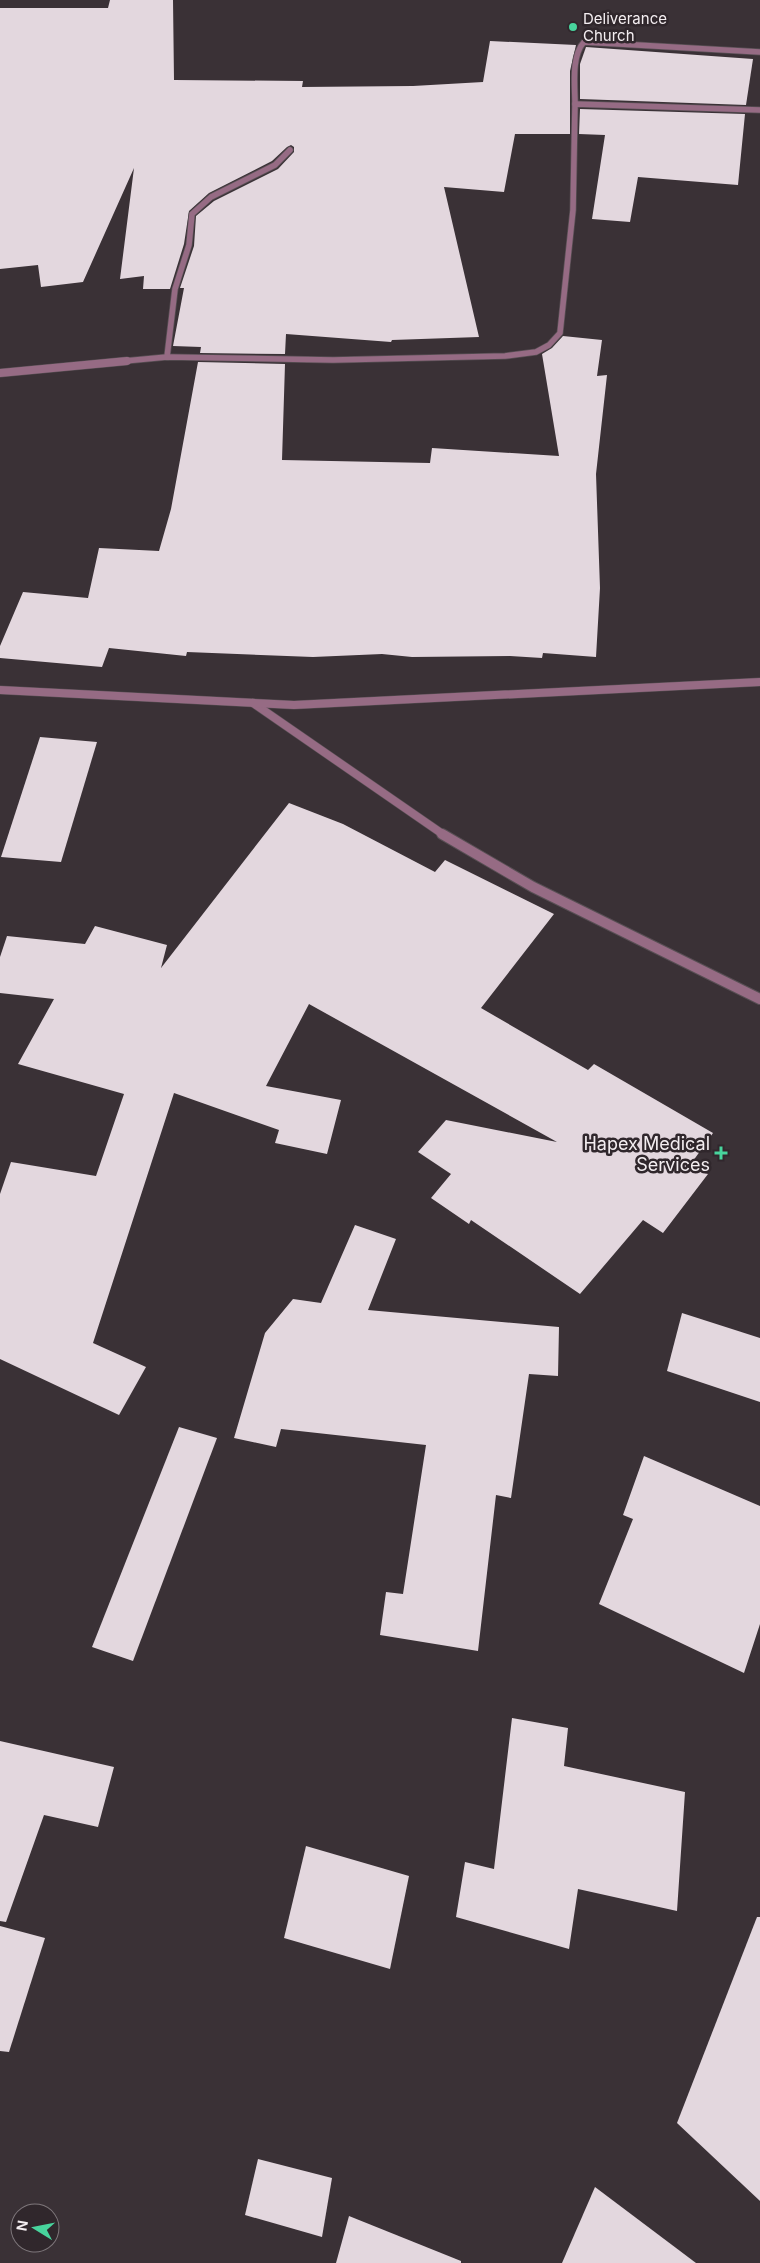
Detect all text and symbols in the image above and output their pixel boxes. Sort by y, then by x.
place label: Deliverance Church [583,9,667,45]
marker: Deliverance Church [567,21,579,33]
place label: Hapex Medical Services [583,1133,710,1175]
marker: Hapex Medical Services [714,1146,728,1160]
north arrow [10,2203,60,2253]
text: N [12,2219,31,2232]

